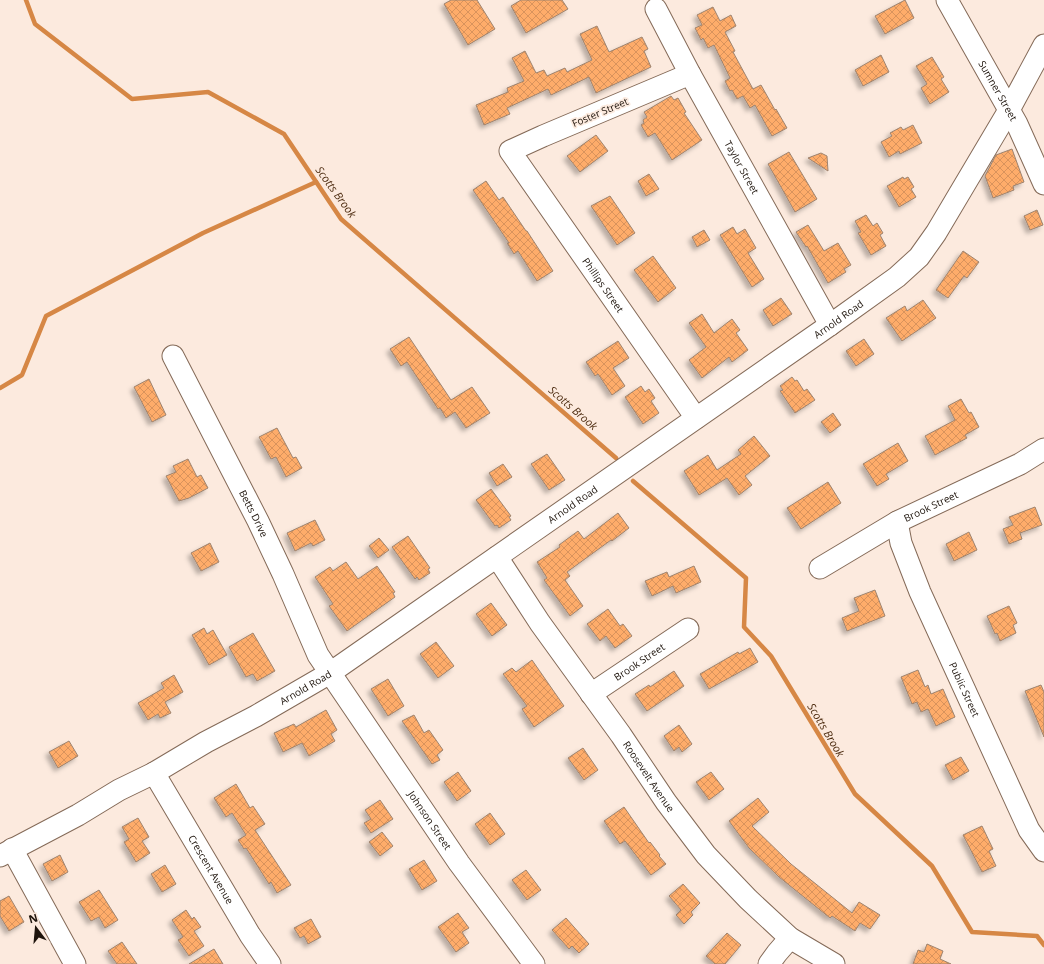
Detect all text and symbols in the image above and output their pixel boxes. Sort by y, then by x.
street label: Sumner Street [975,58,1021,124]
street label: Foster Street [570,94,631,130]
street label: Taylor Street [721,138,763,197]
water label: Scotts Brook [313,163,361,221]
street label: Phillips Street [579,255,628,315]
street label: Arnold Road [811,297,866,341]
water label: Scotts Brook [546,382,601,433]
street label: Arnold Road [545,482,600,526]
street label: Betts Drive [236,487,272,540]
street label: Brook Street [901,487,961,525]
street label: Brook Street [611,639,668,684]
street label: Public Street [946,660,983,719]
street label: Arnold Road [277,667,334,708]
water label: Scotts Brook [804,700,849,760]
street label: Roosevelt Avenue [620,738,678,815]
street label: Johnson Street [404,787,455,853]
street label: Crescent Avenue [185,832,237,907]
north arrow [16,908,56,948]
text: N [27,909,39,926]

